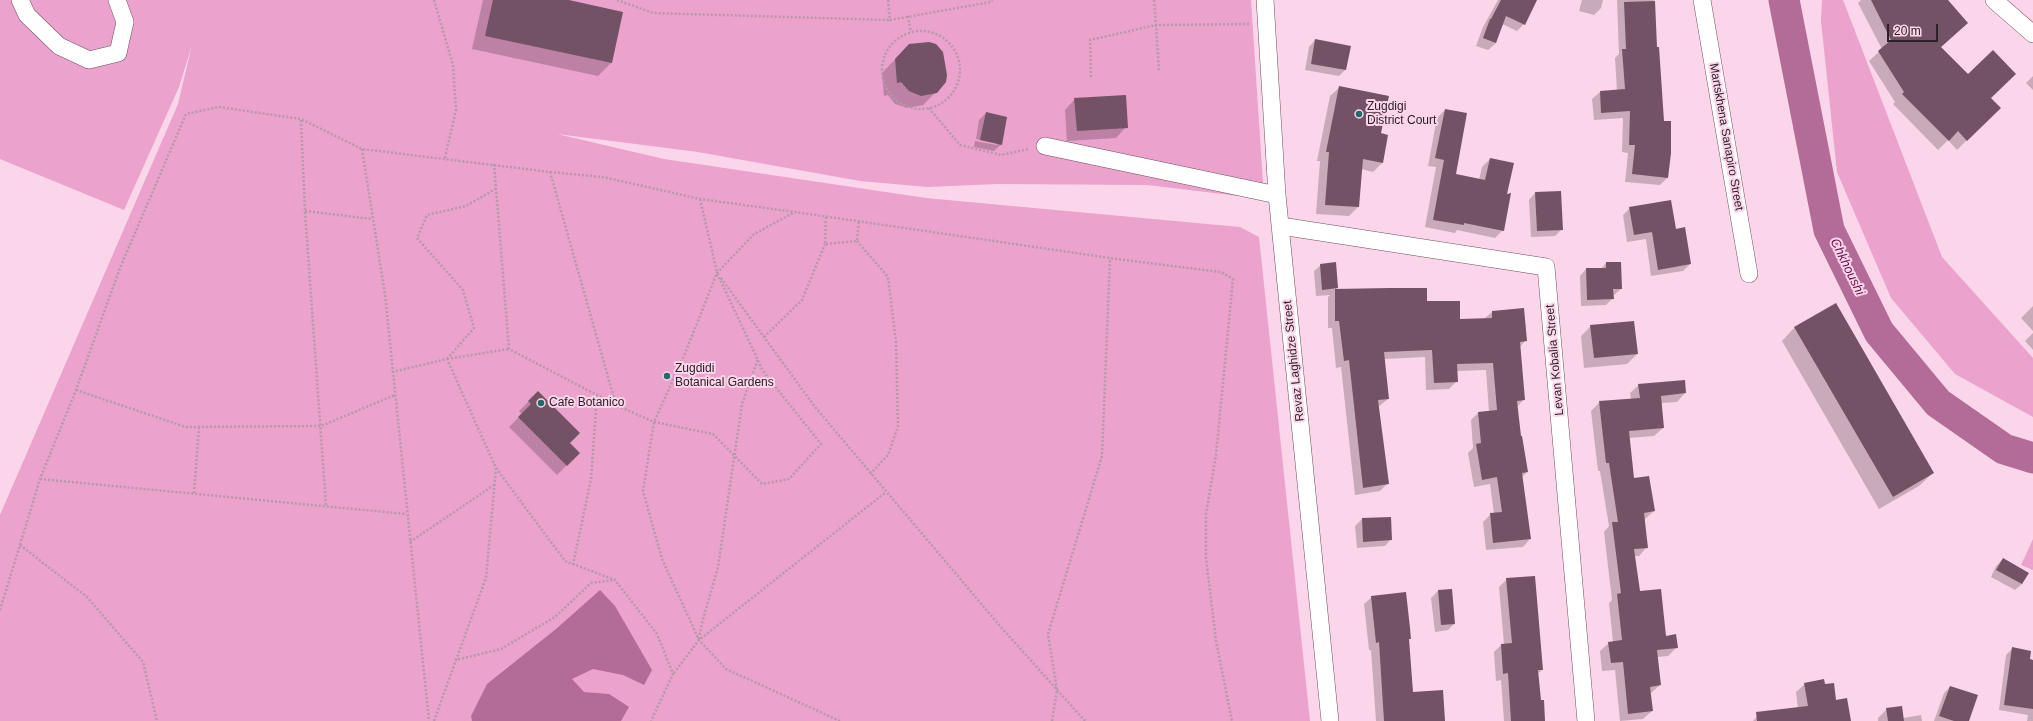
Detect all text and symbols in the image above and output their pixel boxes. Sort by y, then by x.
scale bar [1889,16,1940,42]
text: 20 m [1894,24,1921,38]
street label: Martskhena Sanapiro Street [1706,62,1746,212]
place label: Zugdigi District Court [1367,100,1436,128]
marker: Zugdigi District Court [1354,109,1364,119]
water label: Chkhoushi [1827,236,1867,298]
street label: Revaz Laghidze Street [1280,300,1308,422]
street label: Levan Kobalia Street [1543,304,1567,416]
place label: Zugdidi Botanical Gardens [675,362,774,390]
marker: Zugdidi Botanical Gardens [662,371,672,381]
place label: Cafe Botanico [549,396,624,410]
marker: Cafe Botanico [536,398,546,408]

